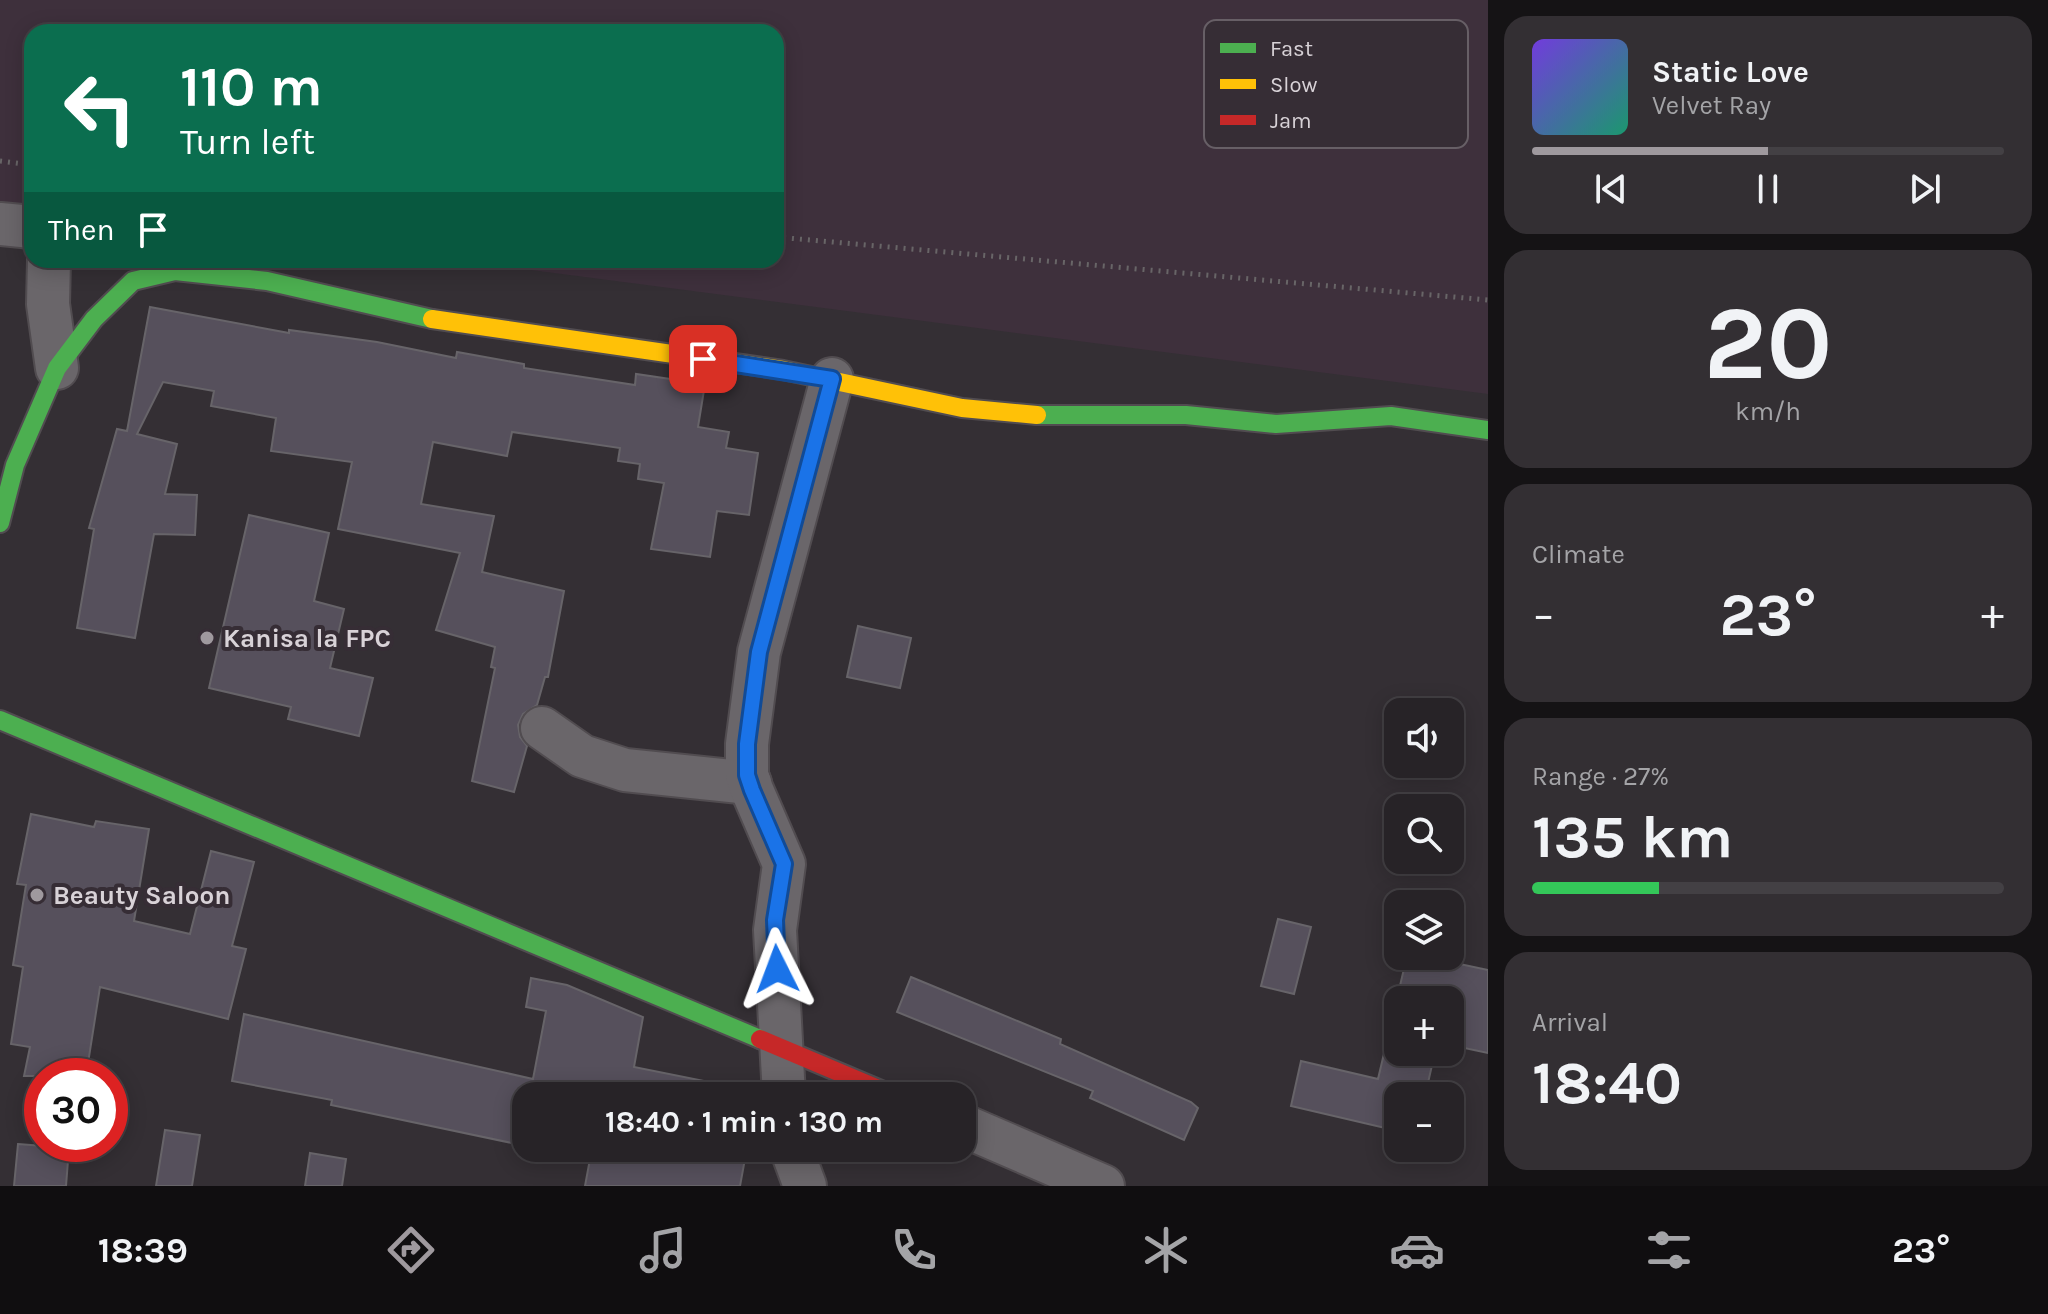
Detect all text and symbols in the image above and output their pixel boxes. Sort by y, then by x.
legend [1204,20,1468,148]
text: Fast [1270,36,1313,62]
text: 110 m [180,54,323,119]
text: Static Love [1652,54,1809,90]
icon: left [48,56,152,160]
text: Slow [1270,72,1317,98]
text: Velvet Ray [1652,90,1771,121]
text: Jam [1270,108,1312,134]
text: Turn left [180,121,315,163]
icon: previous [1589,167,1633,211]
icon: pause [1746,167,1790,211]
icon: next [1903,167,1947,211]
icon: arrive [131,208,175,252]
text: Then [48,212,115,248]
text: 20 [1704,283,1832,404]
pin [669,325,737,393]
icon: arrive [681,337,725,381]
text: km/h [1735,396,1801,427]
text: Climate [1532,539,1625,570]
text: 23° [1720,580,1816,650]
text: − [1532,589,1555,640]
text: + [1981,589,2004,640]
place label: Kanisa la FPC [223,623,391,654]
marker: Kanisa la FPC [198,629,216,647]
map controls [1384,698,1464,1162]
button: sound [1384,698,1464,778]
text: Range · 27% [1532,761,1669,792]
button: search [1384,794,1464,874]
text: 135 km [1532,802,1733,872]
place label: Beauty Saloon [53,880,230,911]
marker: Beauty Saloon [28,886,46,904]
button: layers [1384,890,1464,970]
position arrow [735,927,819,1011]
button: + [1384,986,1464,1066]
text: Arrival [1532,1007,1608,1038]
text: 18:40 [1532,1048,1682,1118]
speed limit sign: 30 [24,1058,128,1162]
button: − [1384,1082,1464,1162]
text: 18:40 · 1 min · 130 m [605,1104,883,1140]
icon: directions [383,1222,439,1278]
icon: music [635,1222,691,1278]
icon: phone [886,1222,942,1278]
icon: climate [1138,1222,1194,1278]
icon: car [1389,1222,1445,1278]
icon: filters [1641,1222,1697,1278]
text: 18:39 [98,1229,188,1271]
text: 23° [1892,1229,1950,1271]

